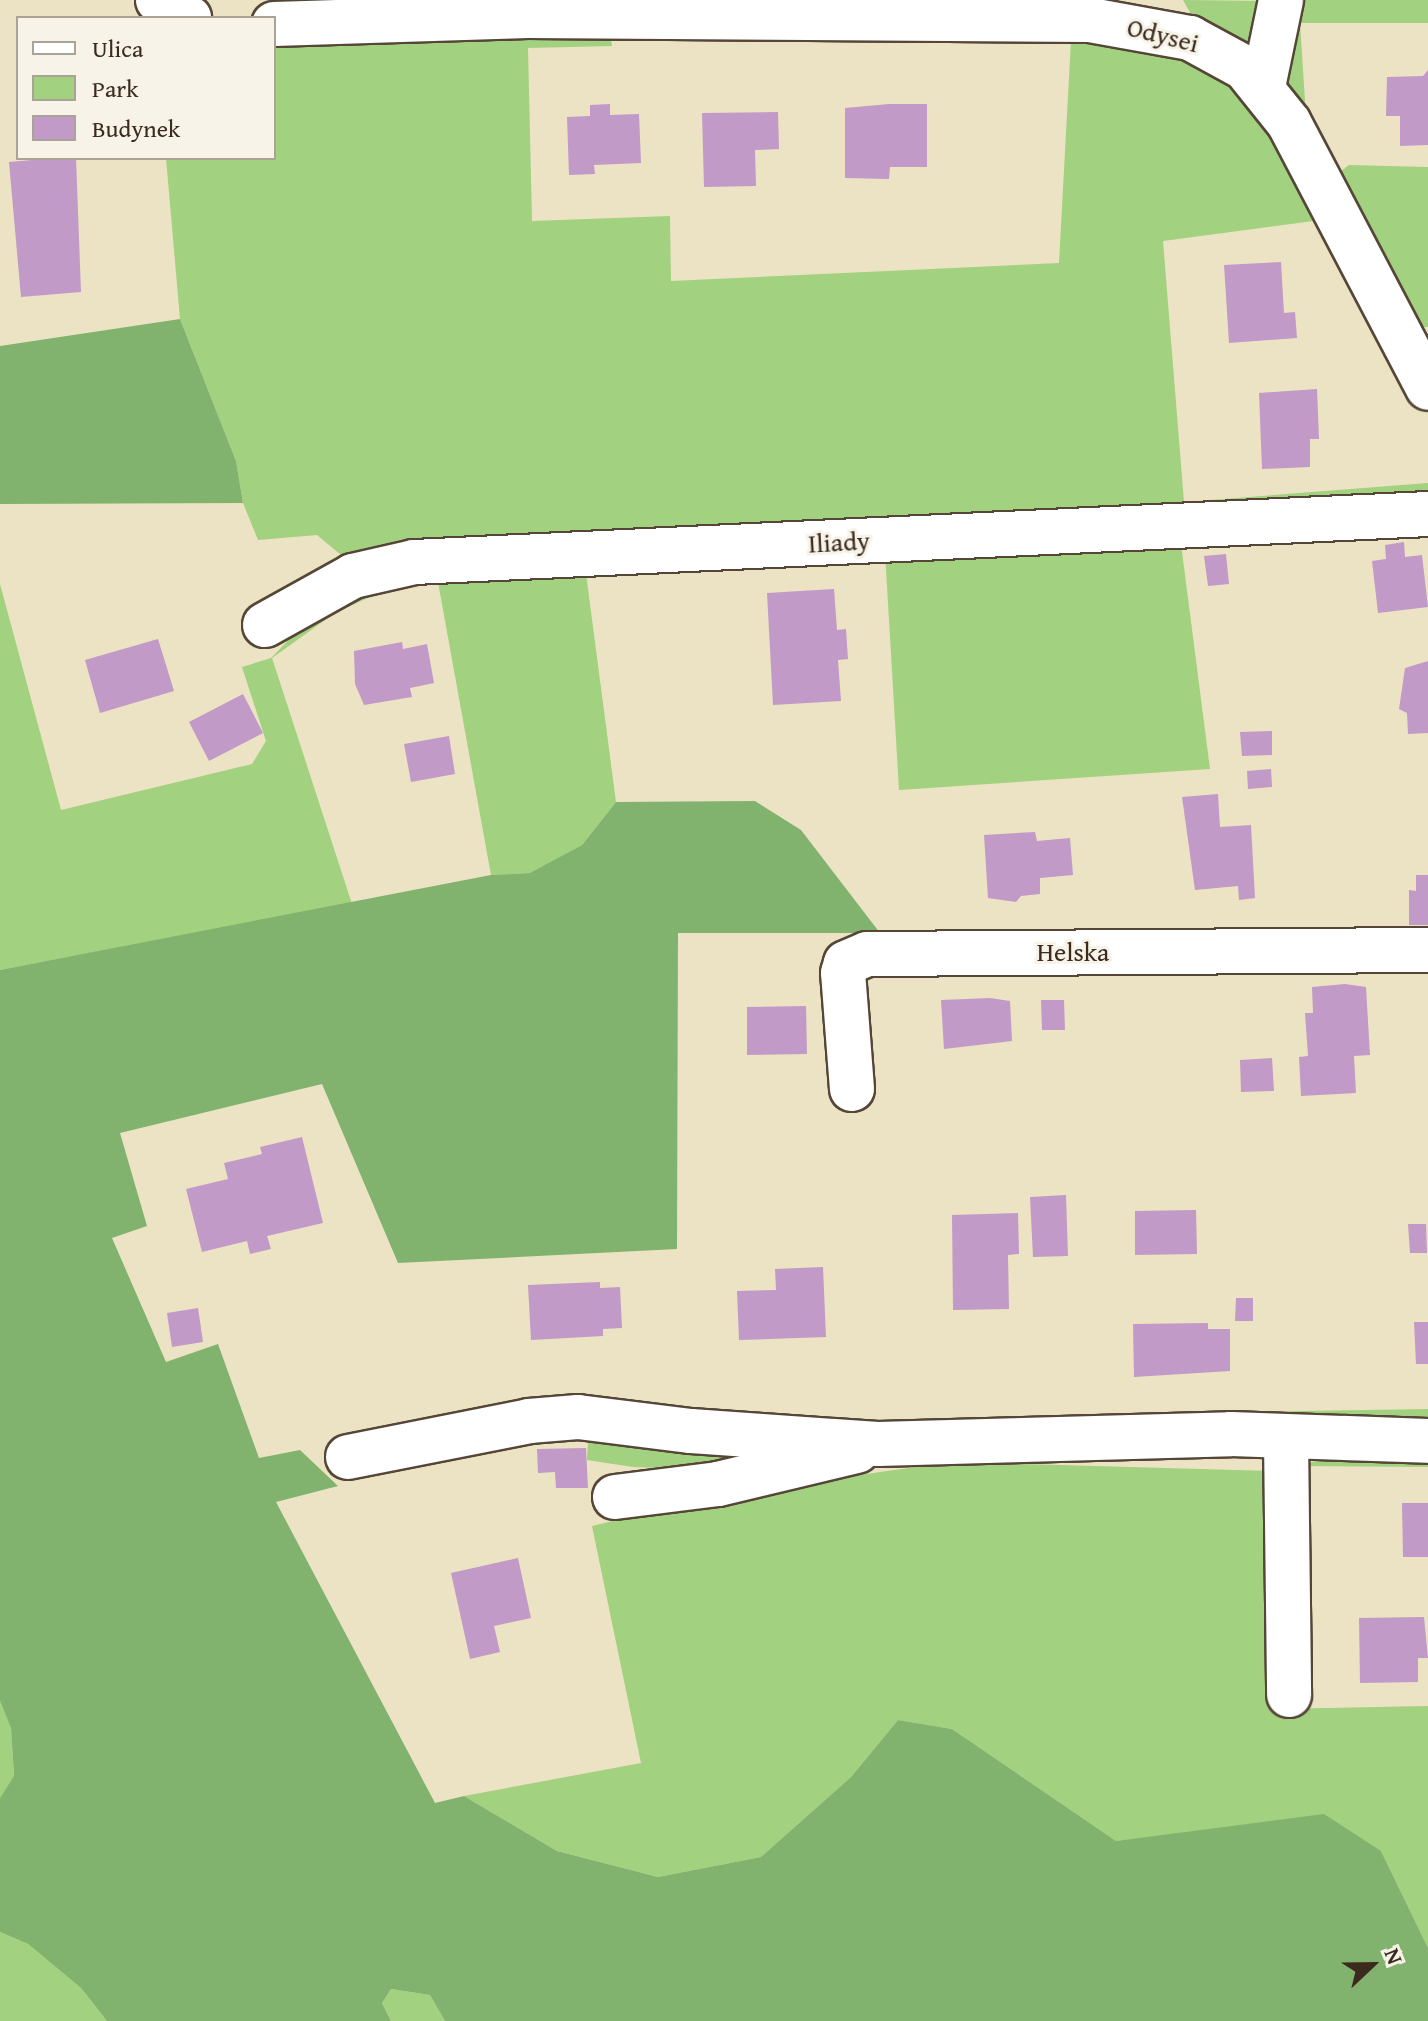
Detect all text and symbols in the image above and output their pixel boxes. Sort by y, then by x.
street label: Odysei [1124,11,1202,59]
legend [16,16,276,160]
text: Ulica [92,31,143,66]
text: Park [92,71,138,106]
text: Budynek [92,111,180,146]
street label: Iliady [807,525,871,559]
street label: Helska [1037,936,1109,968]
north arrow [1332,1925,1412,2005]
text: N [1377,1943,1412,1969]

